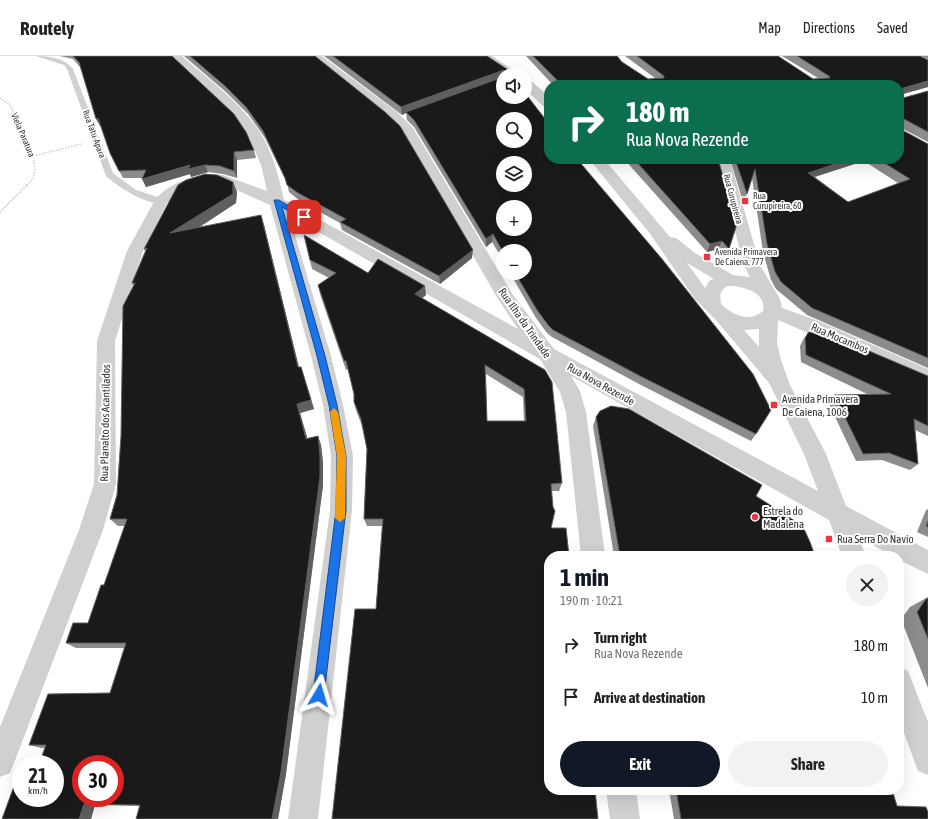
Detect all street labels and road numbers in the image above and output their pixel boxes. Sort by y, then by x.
street label: Rua Tatu-Apara [81,109,107,159]
street label: Viela Paratura [9,111,37,159]
street label: Rua Curupireira [722,173,744,225]
street label: Rua Ilha da Trindade [496,286,554,360]
street label: Rua Mocambos [809,320,871,356]
street label: Rua Nova Rezende [565,361,637,407]
street label: Rua Planalto dos Acantilados [98,364,112,482]

